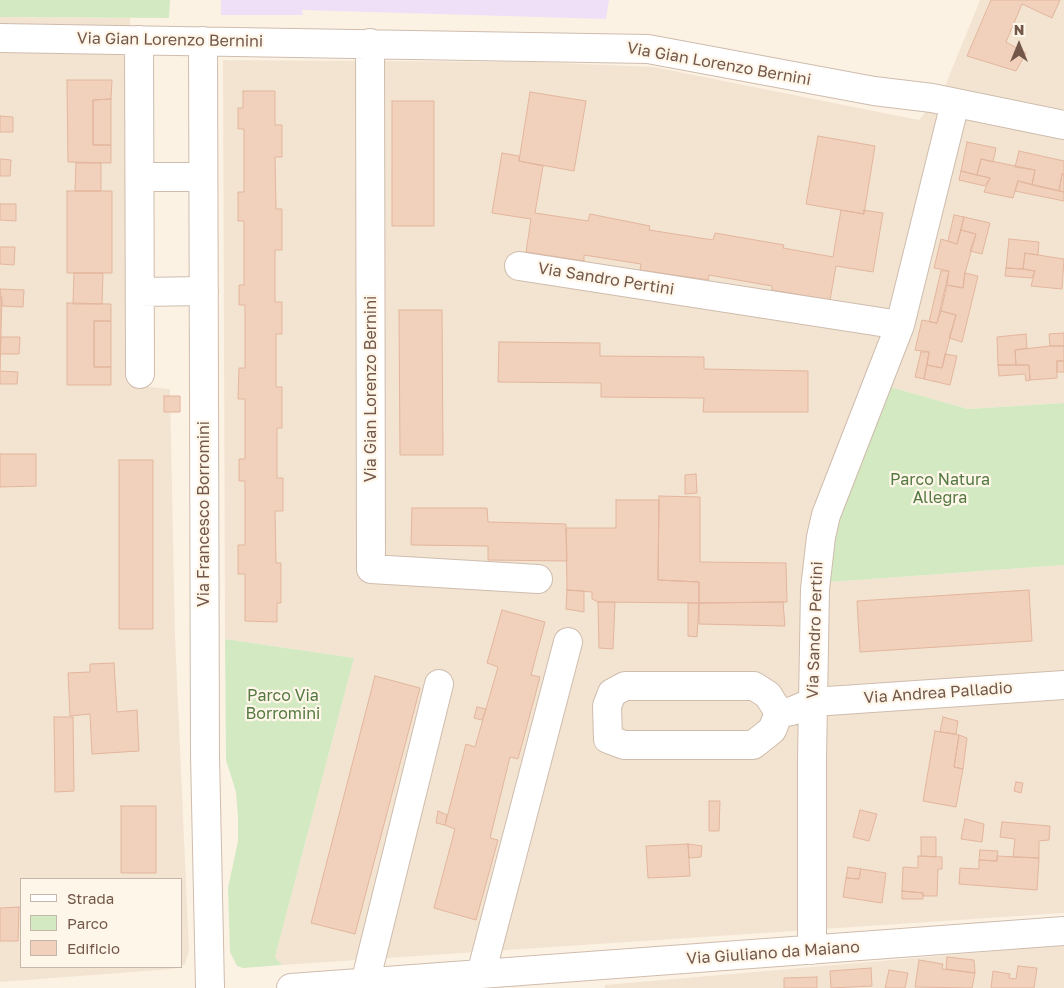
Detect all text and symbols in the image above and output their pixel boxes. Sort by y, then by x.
north arrow [994,20,1044,70]
text: N [1014,21,1024,38]
street label: Via Gian Lorenzo Bernini [77,29,263,51]
street label: Via Gian Lorenzo Bernini [625,38,813,90]
street label: Via Sandro Pertini [537,259,675,299]
street label: Via Gian Lorenzo Bernini [361,296,381,482]
street label: Via Francesco Borromini [194,421,214,607]
park label: Parco Natura Allegra [890,470,990,508]
street label: Via Sandro Pertini [803,561,827,699]
street label: Via Andrea Palladio [863,678,1013,708]
park label: Parco Via Borromini [246,686,320,724]
legend [20,878,182,968]
text: Strada [67,889,114,907]
text: Parco [67,914,108,932]
street label: Via Giuliano da Maiano [686,937,860,969]
text: Edificio [67,939,120,957]

